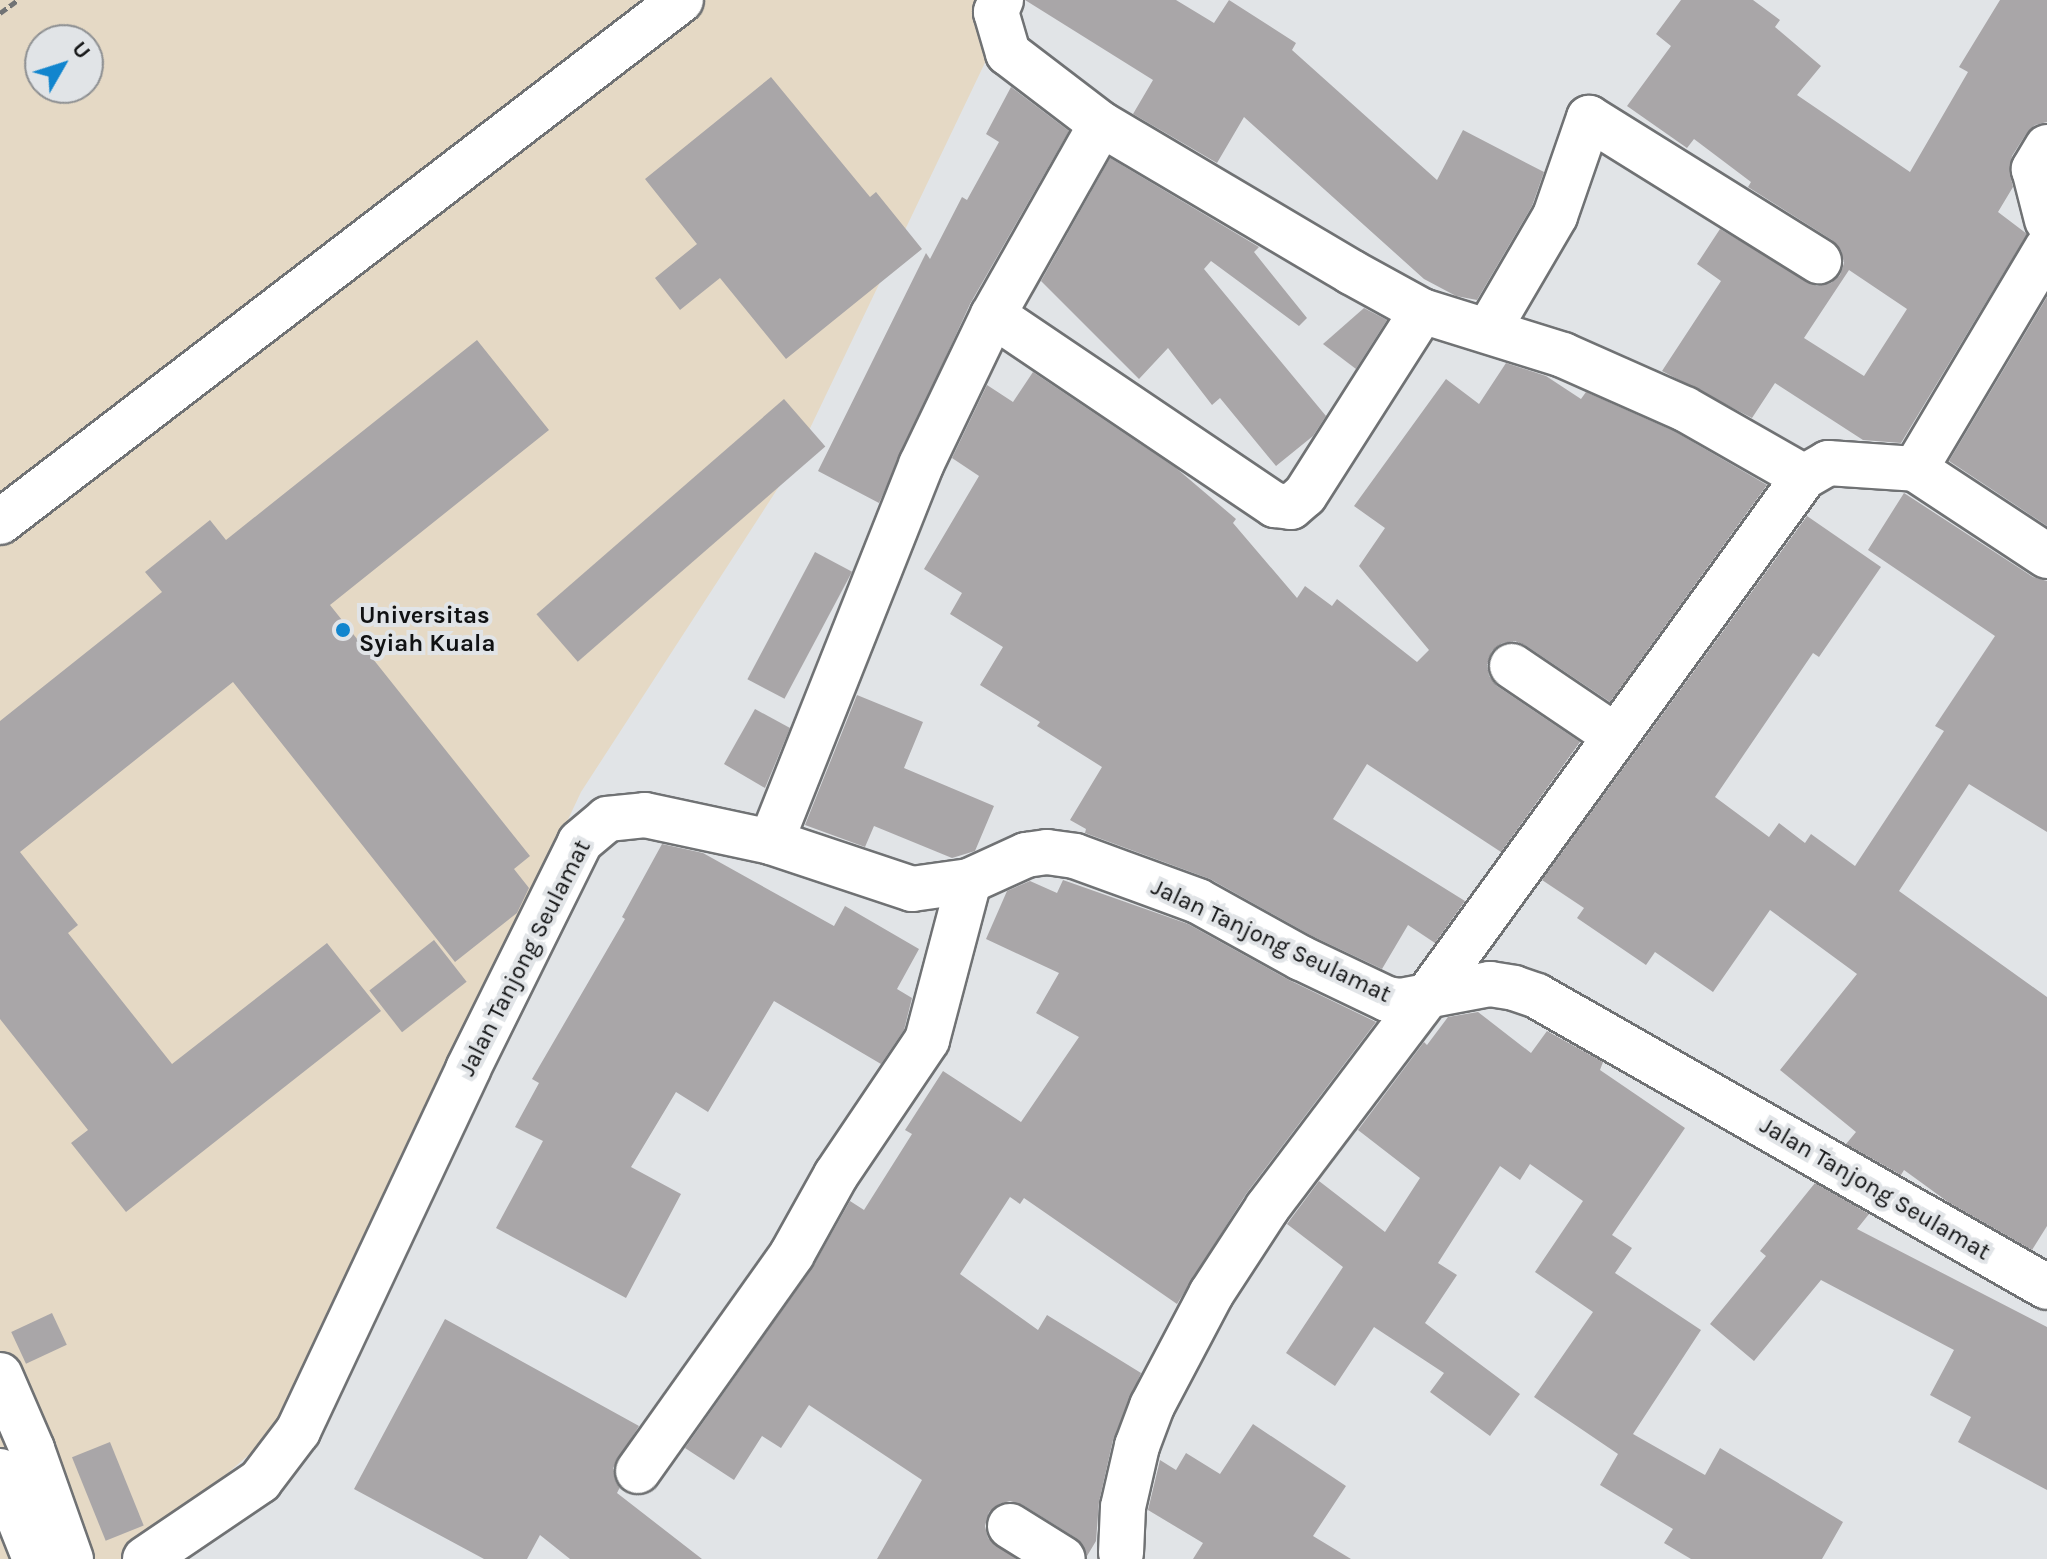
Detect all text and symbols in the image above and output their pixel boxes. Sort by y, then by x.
north arrow [24,24,104,104]
text: U [66,36,96,64]
place label: Universitas Syiah Kuala [359,602,495,658]
marker: Universitas Syiah Kuala [334,621,352,639]
street label: Jalan Tanjong Seulamat [453,835,597,1081]
street label: Jalan Tanjong Seulamat [1147,873,1395,1009]
street label: Jalan Tanjong Seulamat [1755,1111,1995,1267]

